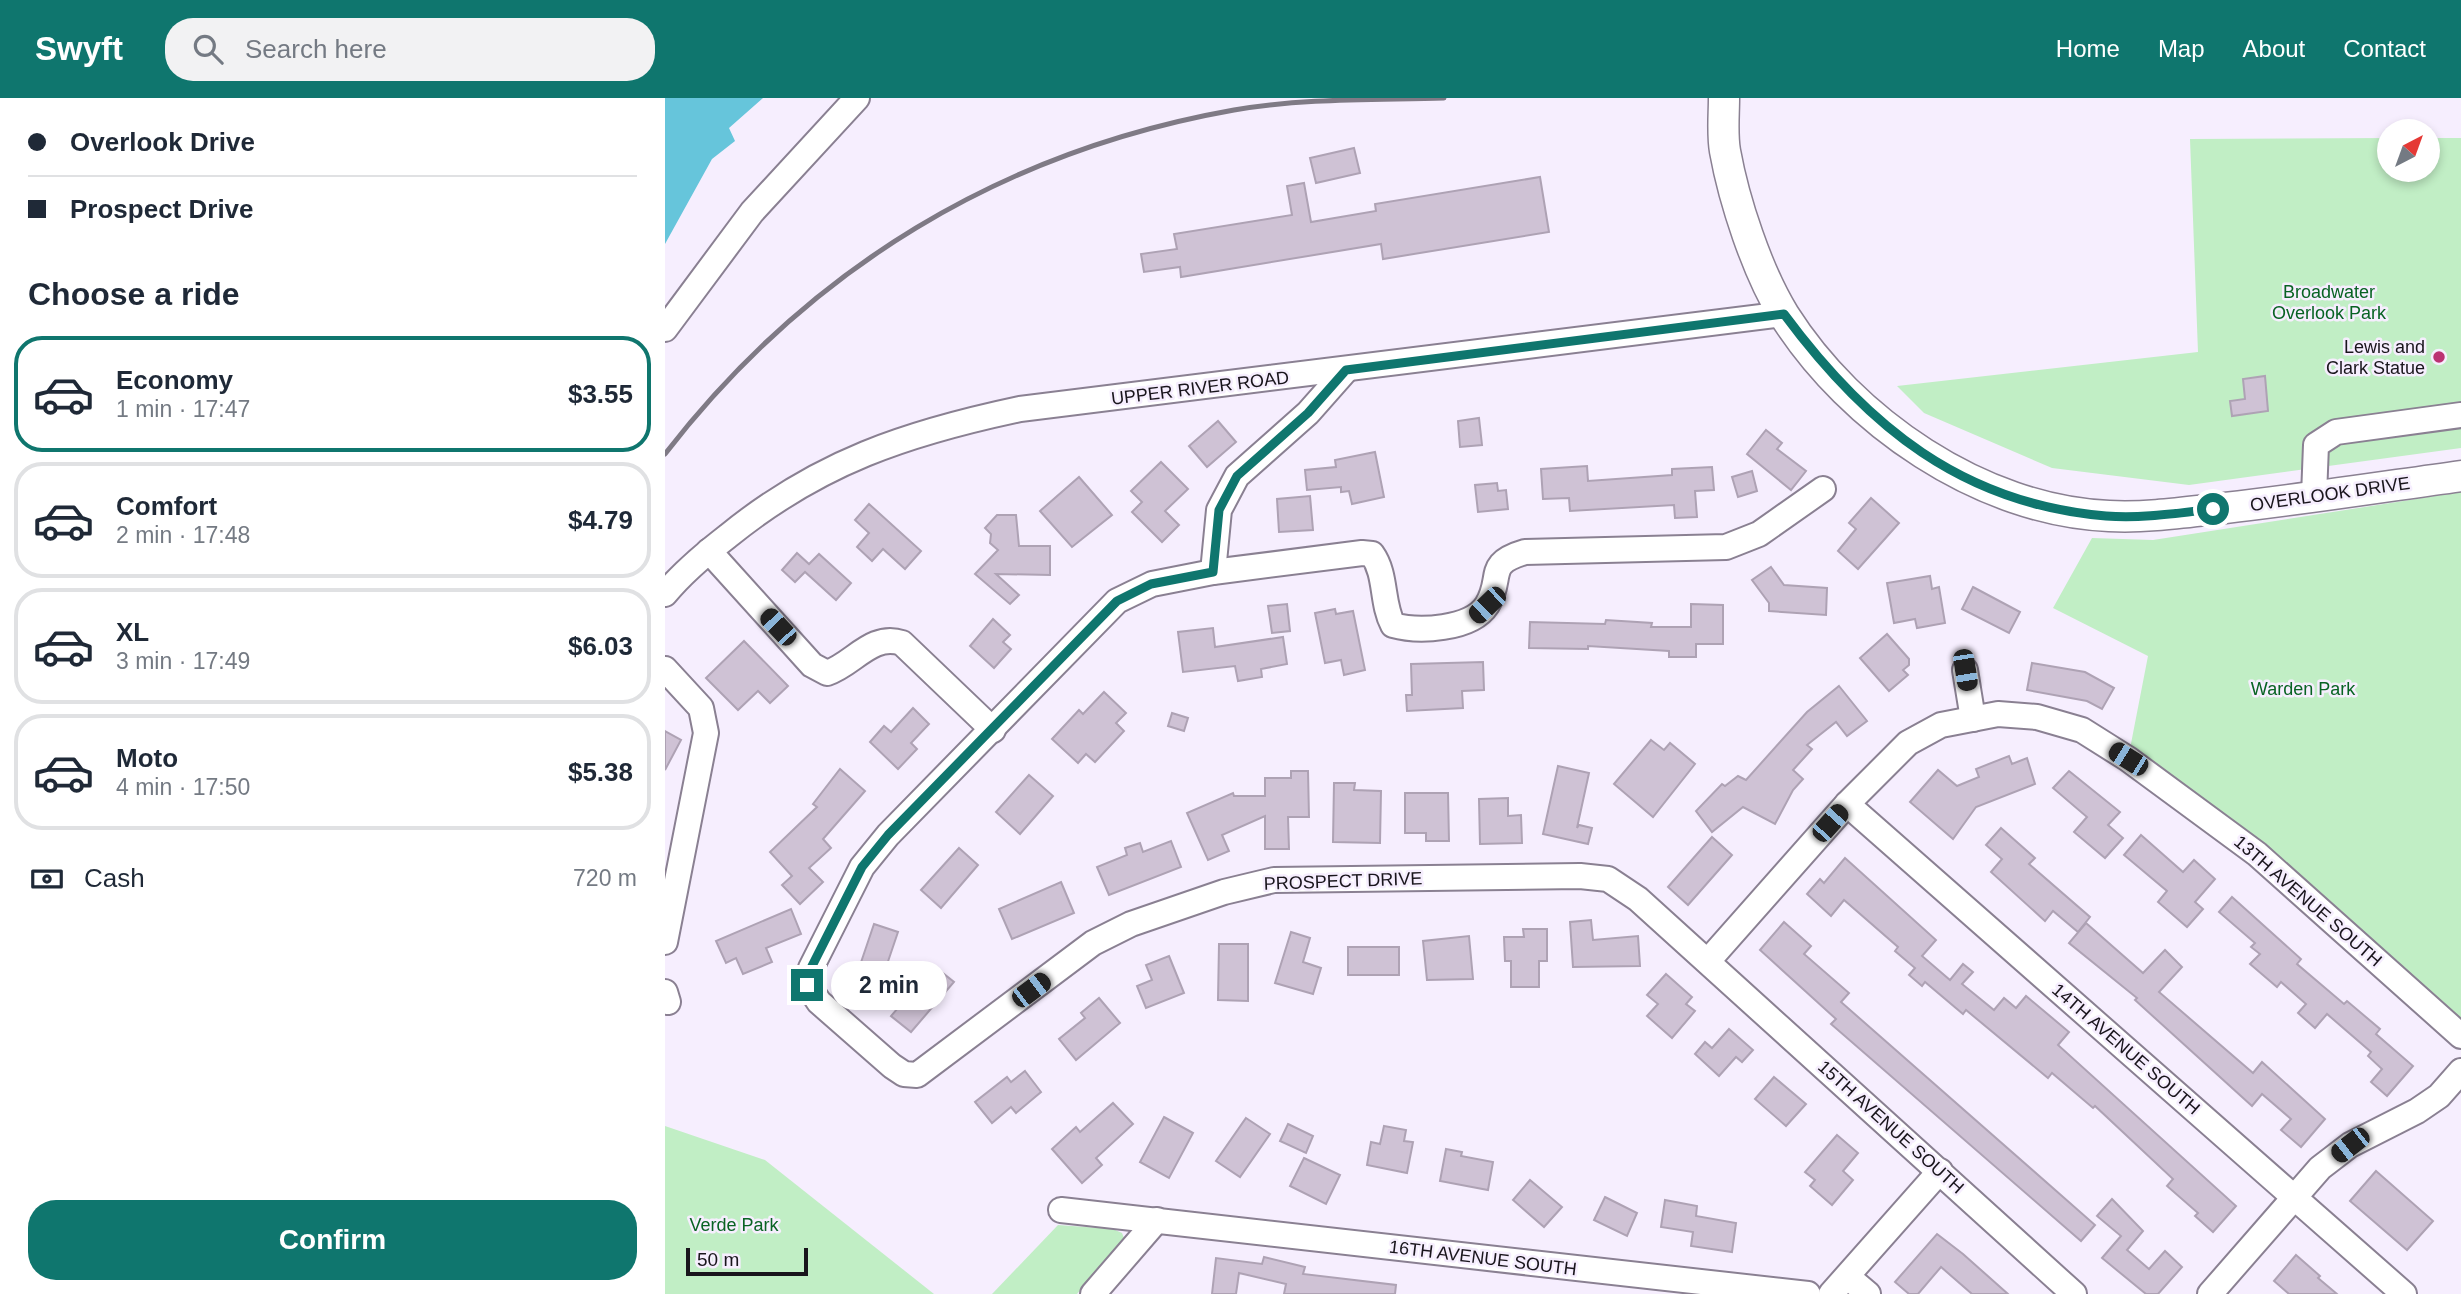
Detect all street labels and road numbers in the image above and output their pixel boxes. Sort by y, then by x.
street label: UPPER RIVER ROAD [1110,367,1290,409]
street label: OVERLOOK DRIVE [2249,473,2411,515]
street label: 13TH AVENUE SOUTH [2230,832,2386,970]
street label: PROSPECT DRIVE [1263,868,1423,894]
street label: 14TH AVENUE SOUTH [2048,980,2204,1118]
street label: 15TH AVENUE SOUTH [1814,1056,1968,1198]
street label: 16TH AVENUE SOUTH [1388,1237,1578,1279]

